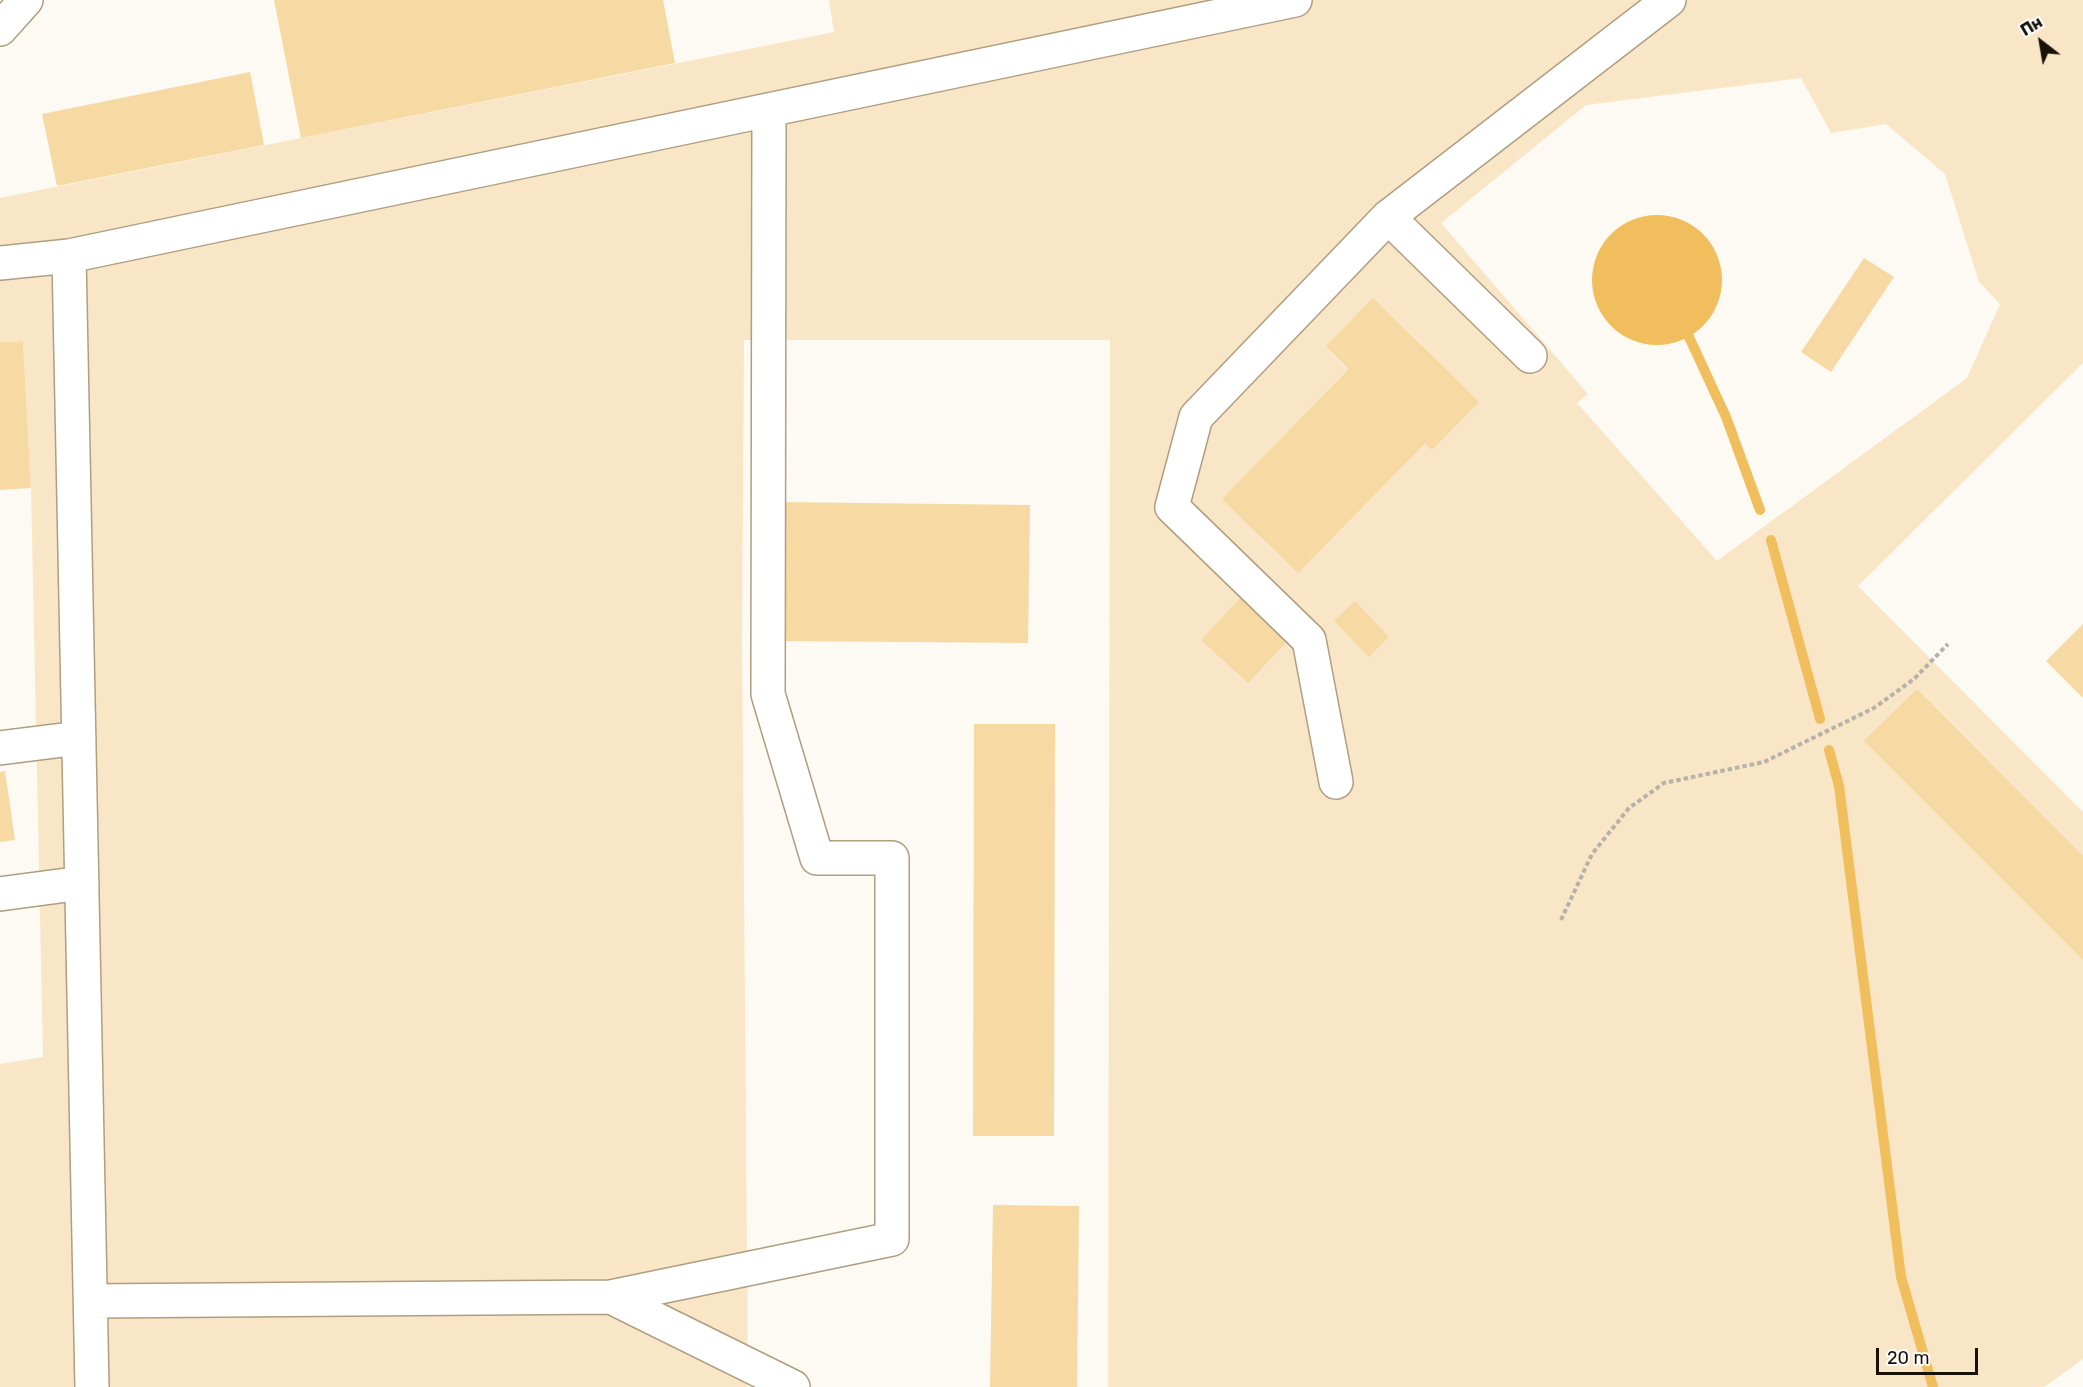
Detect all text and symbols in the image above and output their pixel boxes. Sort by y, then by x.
north arrow [2011,12,2071,72]
text: Пн [2017,12,2046,40]
scale bar [1879,1336,1981,1374]
text: 20 m [1887,1347,1929,1369]

